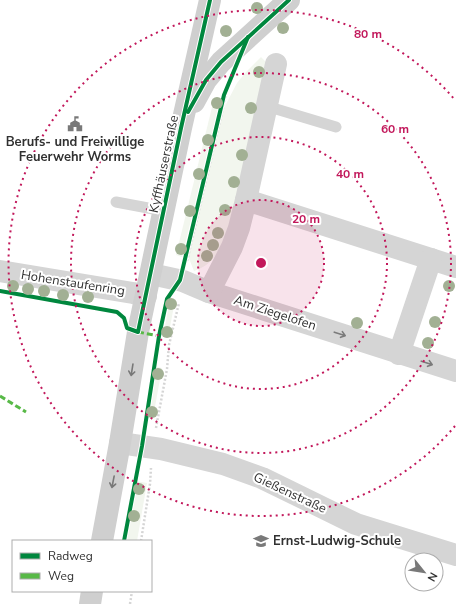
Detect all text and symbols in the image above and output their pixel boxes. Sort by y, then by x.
text: 80 m [354,26,382,42]
street label: Kyffhäuserstraße [145,113,183,215]
public building icon: Berufs- und Freiwillige Feuerwehr Worms [66,115,84,133]
text: 60 m [381,121,409,137]
place label: Berufs- und Freiwillige Feuerwehr Worms [6,133,144,166]
text: 40 m [336,166,364,182]
text: 20 m [292,211,320,227]
centre of rings [254,256,268,270]
street label: Hohenstaufenring [20,266,126,300]
street label: Am Ziegelofen [232,291,318,335]
one-way arrow [333,331,345,339]
one-way arrow [421,360,434,367]
one-way arrow [128,363,136,376]
street label: Gießenstraße [250,468,330,518]
one-way arrow [109,475,117,488]
school or university icon: Ernst-Ludwig-Schule [252,532,270,550]
place label: Ernst-Ludwig-Schule [273,532,401,550]
legend [12,540,152,592]
text: Radweg [48,548,93,564]
north arrow [404,552,444,592]
text: Weg [48,568,74,584]
text: N [424,569,441,584]

